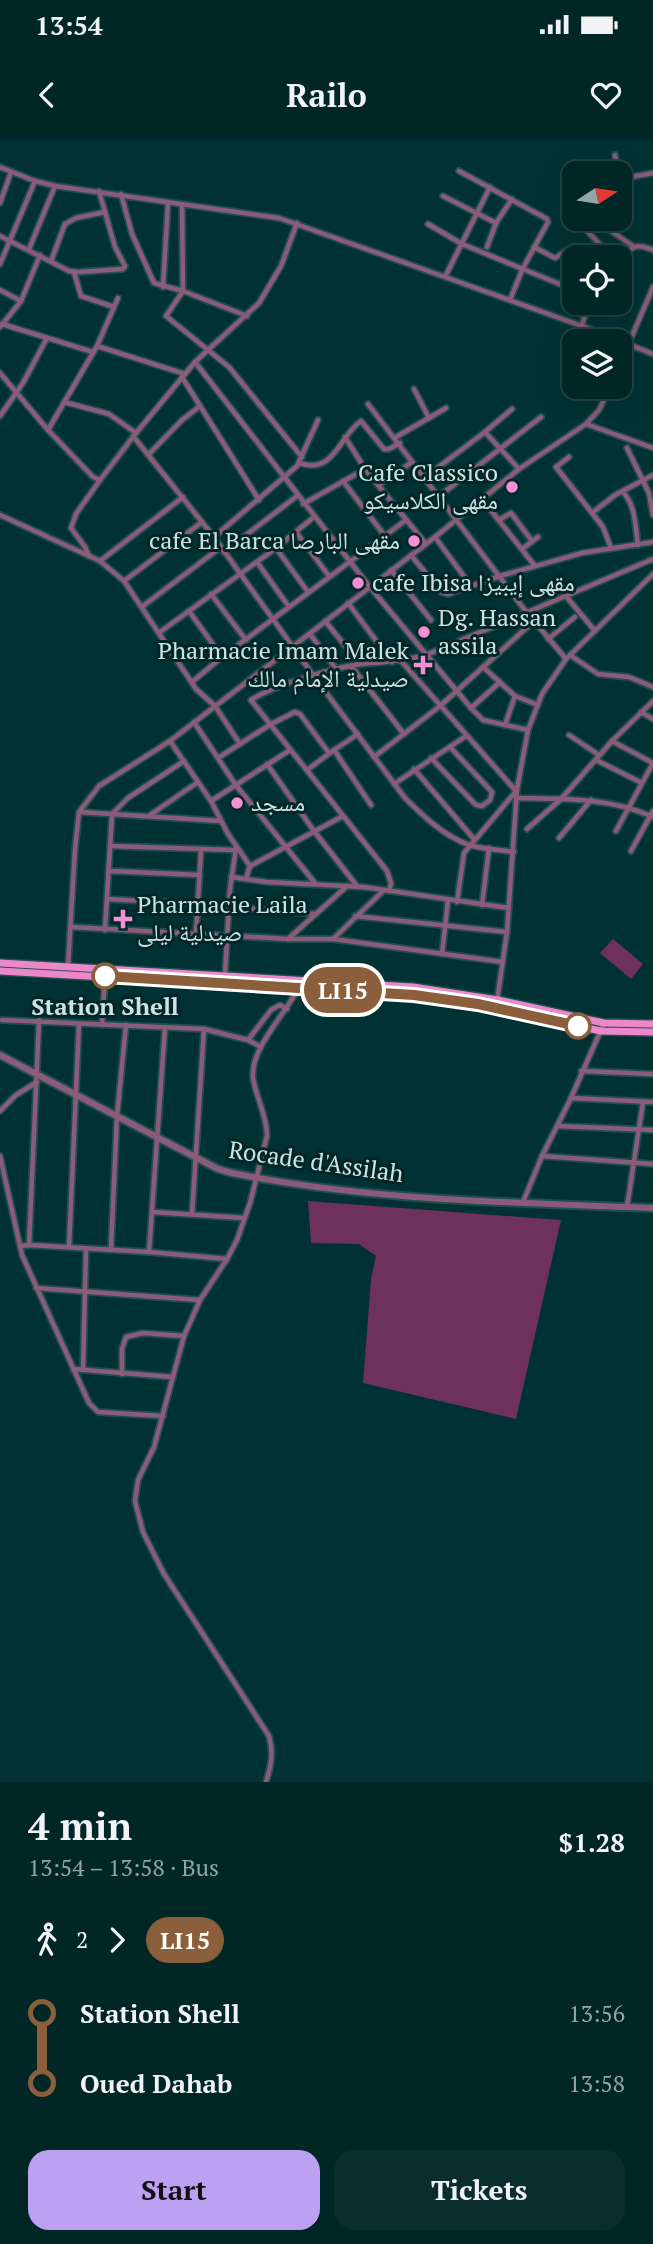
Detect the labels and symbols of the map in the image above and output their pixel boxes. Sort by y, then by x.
north arrow [562,161,632,231]
place label: Cafe Classico مقهى الكلاسيكو [358,456,498,516]
marker: Cafe Classico مقهى الكلاسيكو [504,479,520,495]
place label: cafe El Barca مقهى البارصا [149,524,400,556]
marker: cafe El Barca مقهى البارصا [406,533,422,549]
place label: cafe Ibisa مقهى إيبيزا [372,566,575,598]
marker: cafe Ibisa مقهى إيبيزا [350,575,366,591]
place label: Dg. Hassan assila [438,601,556,661]
marker: Dg. Hassan assila [416,624,432,640]
place label: Pharmacie Imam Malek صيدلية الإمام مالك [158,634,410,695]
marker: Pharmacie Imam Malek صيدلية الإمام مالك [415,657,431,673]
place label: مسجد [251,786,305,818]
marker: مسجد [229,795,245,811]
place label: Pharmacie Laila صيدلية ليلى [137,888,308,948]
marker: Pharmacie Laila صيدلية ليلى [115,911,131,927]
marker: Station Shell [92,963,118,989]
line badge: LI15 [294,967,392,1013]
place label: Station Shell [31,990,179,1022]
unlabelled marker [565,1013,591,1039]
street label: Rocade d'Assilah [227,1133,406,1189]

